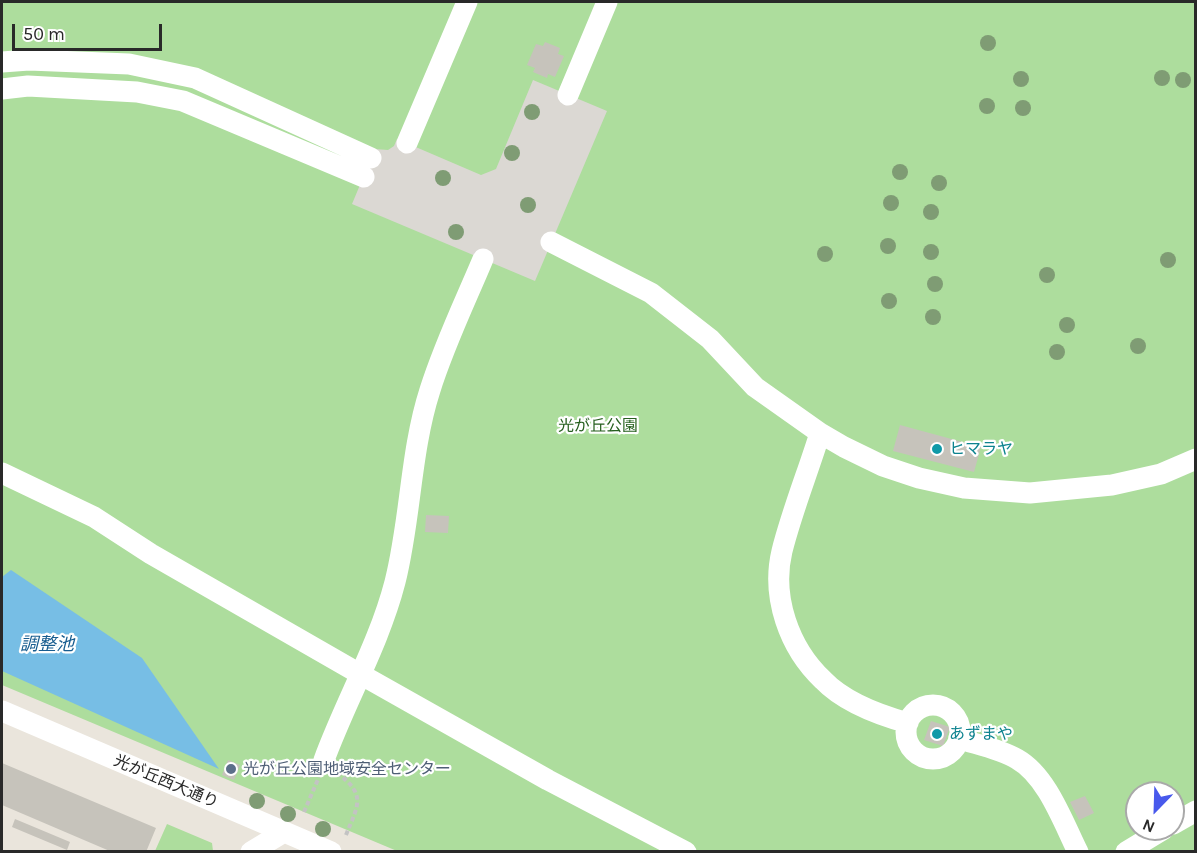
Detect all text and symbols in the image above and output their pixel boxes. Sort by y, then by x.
scale bar [15,12,165,50]
text: 50 m [23,23,65,45]
park label: 光が丘公園 [558,416,638,436]
place label: ヒマラヤ [949,439,1013,459]
marker: ヒマラヤ [930,442,944,456]
water label: 調整池 [20,634,74,656]
place label: あずまや [949,724,1013,744]
marker: あずまや [930,727,944,741]
street label: 光が丘西大通り [111,751,221,813]
place label: 光が丘公園地域安全センター [243,759,451,779]
marker: 光が丘公園地域安全センター [224,762,238,776]
north arrow [1125,781,1185,841]
text: N [1140,815,1158,837]

